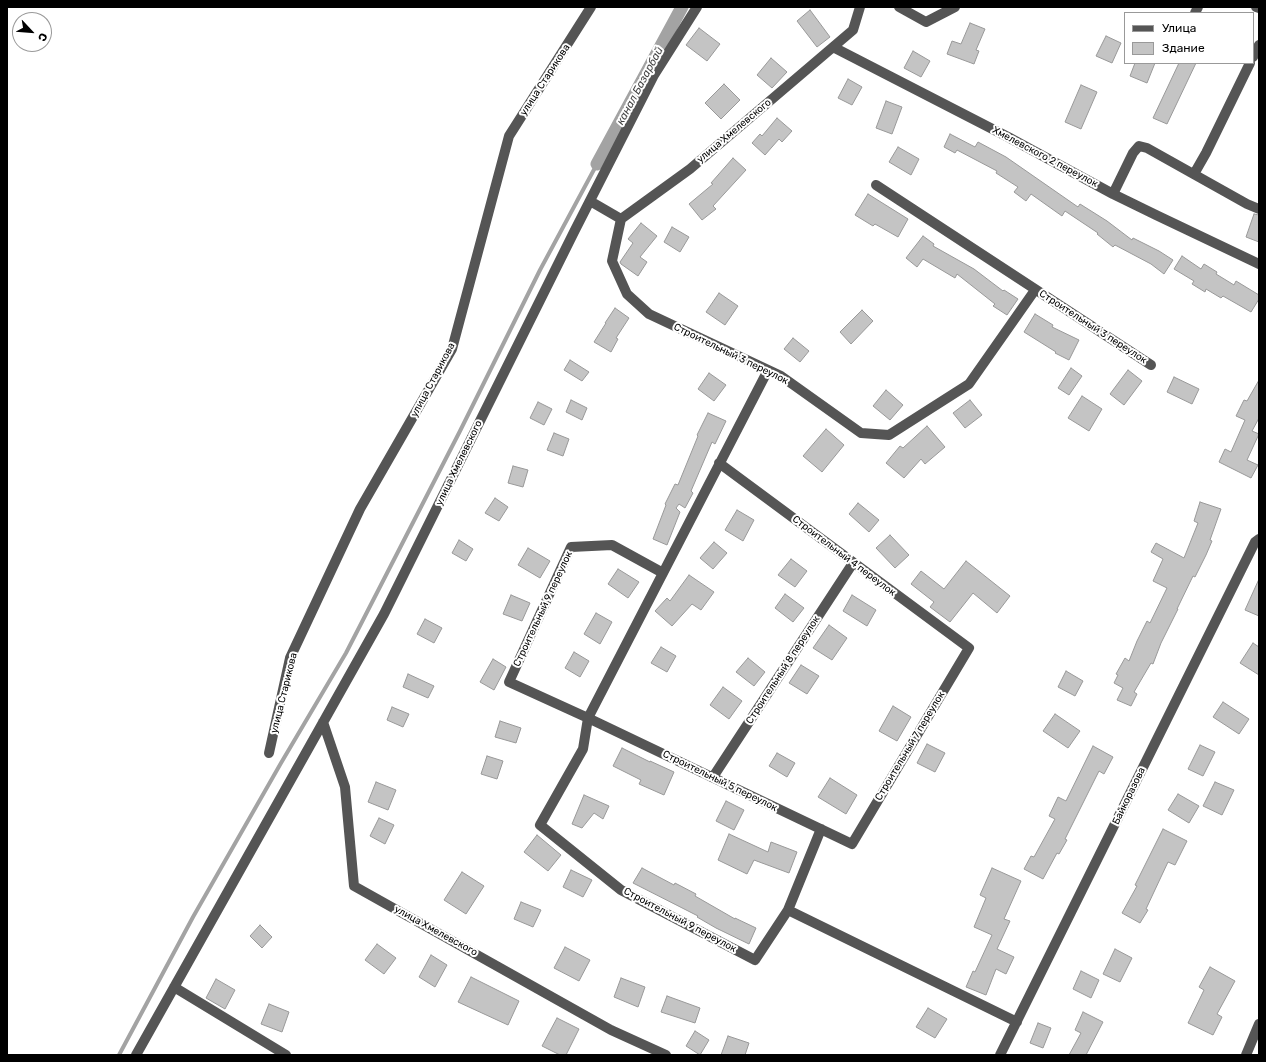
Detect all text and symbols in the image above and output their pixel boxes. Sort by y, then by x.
north arrow [12,12,52,52]
legend [1124,12,1254,64]
text: Улица [1162,21,1196,35]
text: С [35,31,50,43]
text: Здание [1162,41,1205,55]
street label: улица Старикова [517,42,573,118]
water label: канал Базарбай [614,45,666,127]
street label: улица Хмелевского [694,96,774,166]
street label: Хмелевского 2 переулок [990,124,1100,190]
street label: Строительный 3 переулок [1037,288,1149,366]
street label: Строительный 3 переулок [672,321,790,387]
street label: улица Старикова [408,341,458,419]
street label: улица Хмелевского [433,418,485,508]
street label: Строительный 4 переулок [790,513,898,599]
street label: Строительный 9 переулок [511,549,575,669]
street label: Строительный 8 переулок [744,614,822,726]
street label: улица Старикова [268,651,300,735]
street label: Строительный 7 переулок [873,689,947,803]
street label: Строительный 5 переулок [661,748,779,814]
street label: Байкоразова [1110,765,1148,827]
street label: Строительный 9 переулок [622,885,738,955]
street label: улица Хмелевского [392,903,480,959]

